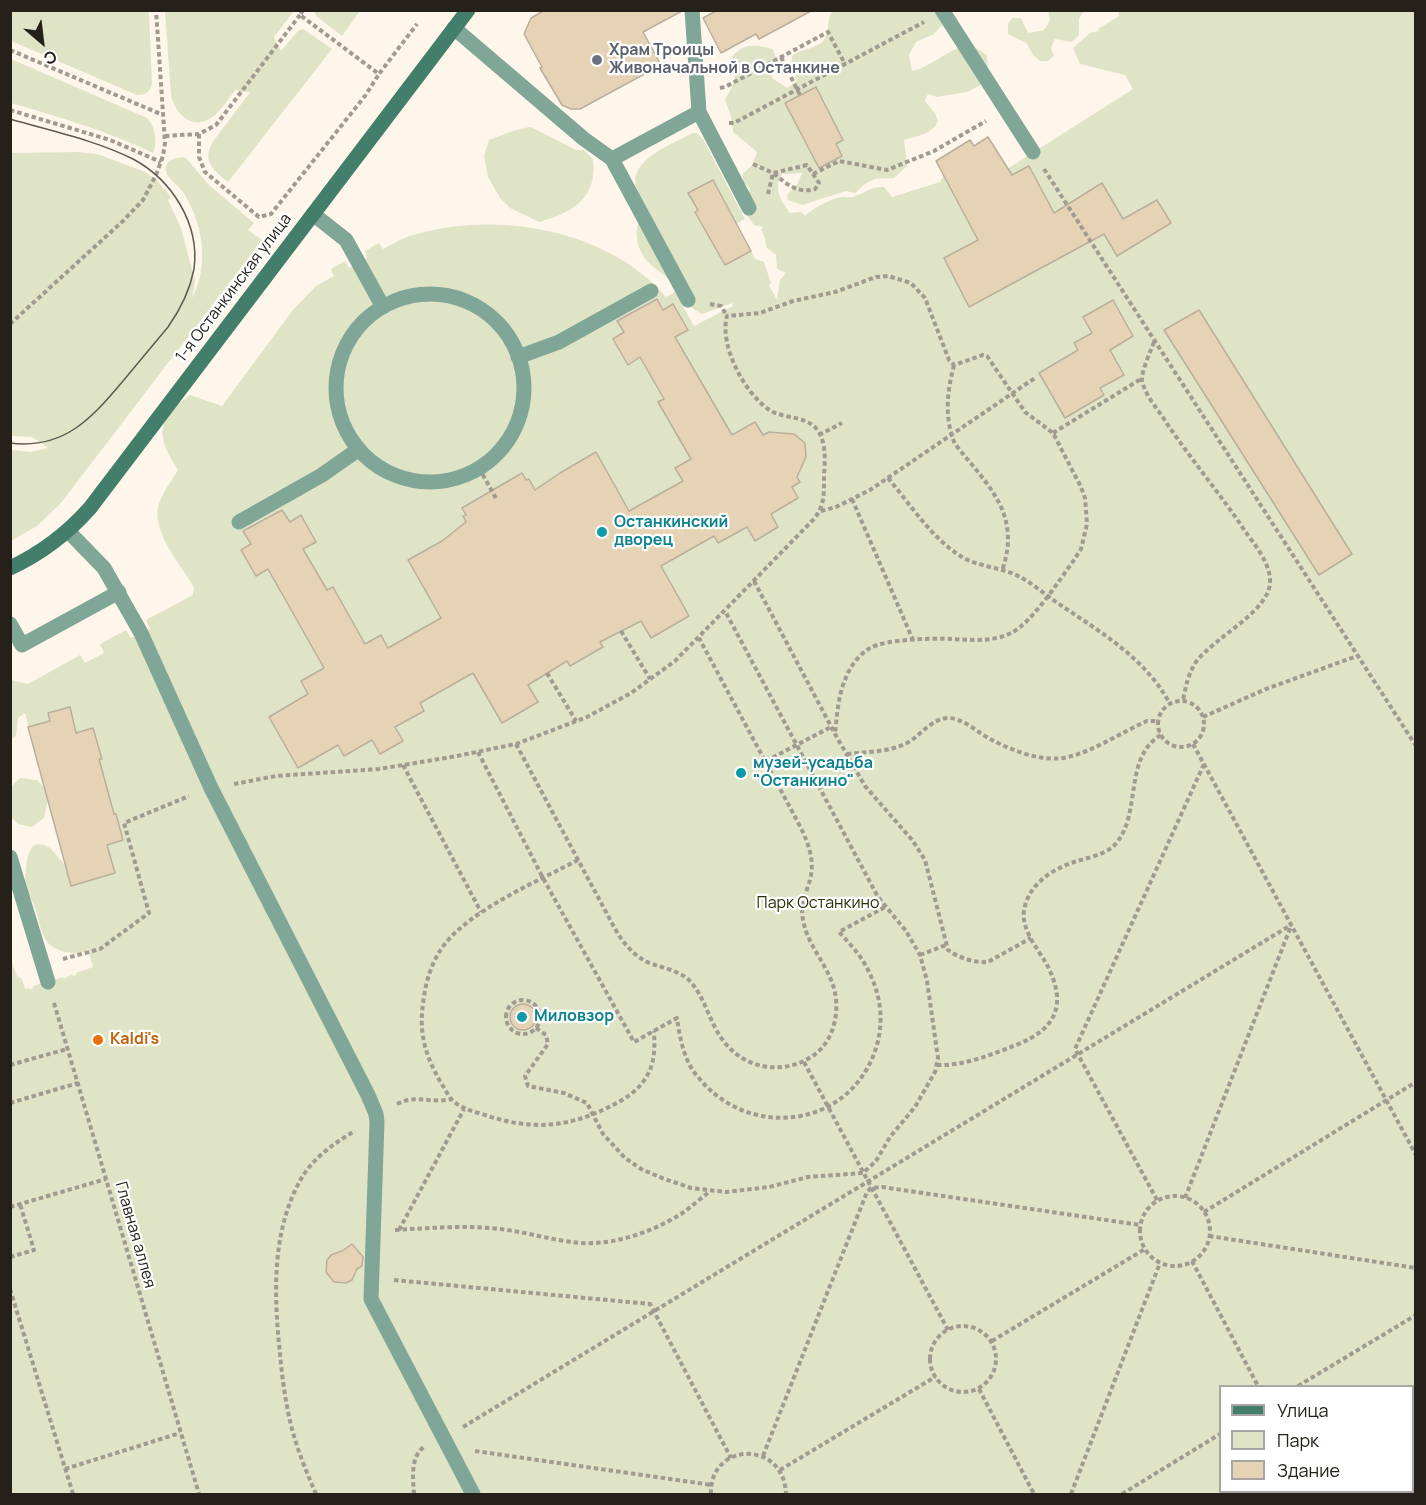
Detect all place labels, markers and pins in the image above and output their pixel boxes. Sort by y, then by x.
place label: Храм Троицы Живоначальной в Останкине [609,41,840,79]
marker: Храм Троицы Живоначальной в Останкине [590,53,604,67]
place label: Останкинский дворец [614,513,728,551]
marker: Останкинский дворец [595,525,609,539]
place label: музей-усадьба "Останкино" [753,754,873,792]
marker: музей-усадьба "Останкино" [734,766,748,780]
place label: Миловзор [534,1007,614,1027]
marker: Миловзор [515,1010,529,1024]
place label: Kaldi's [110,1030,159,1050]
marker: Kaldi's [91,1033,105,1047]

